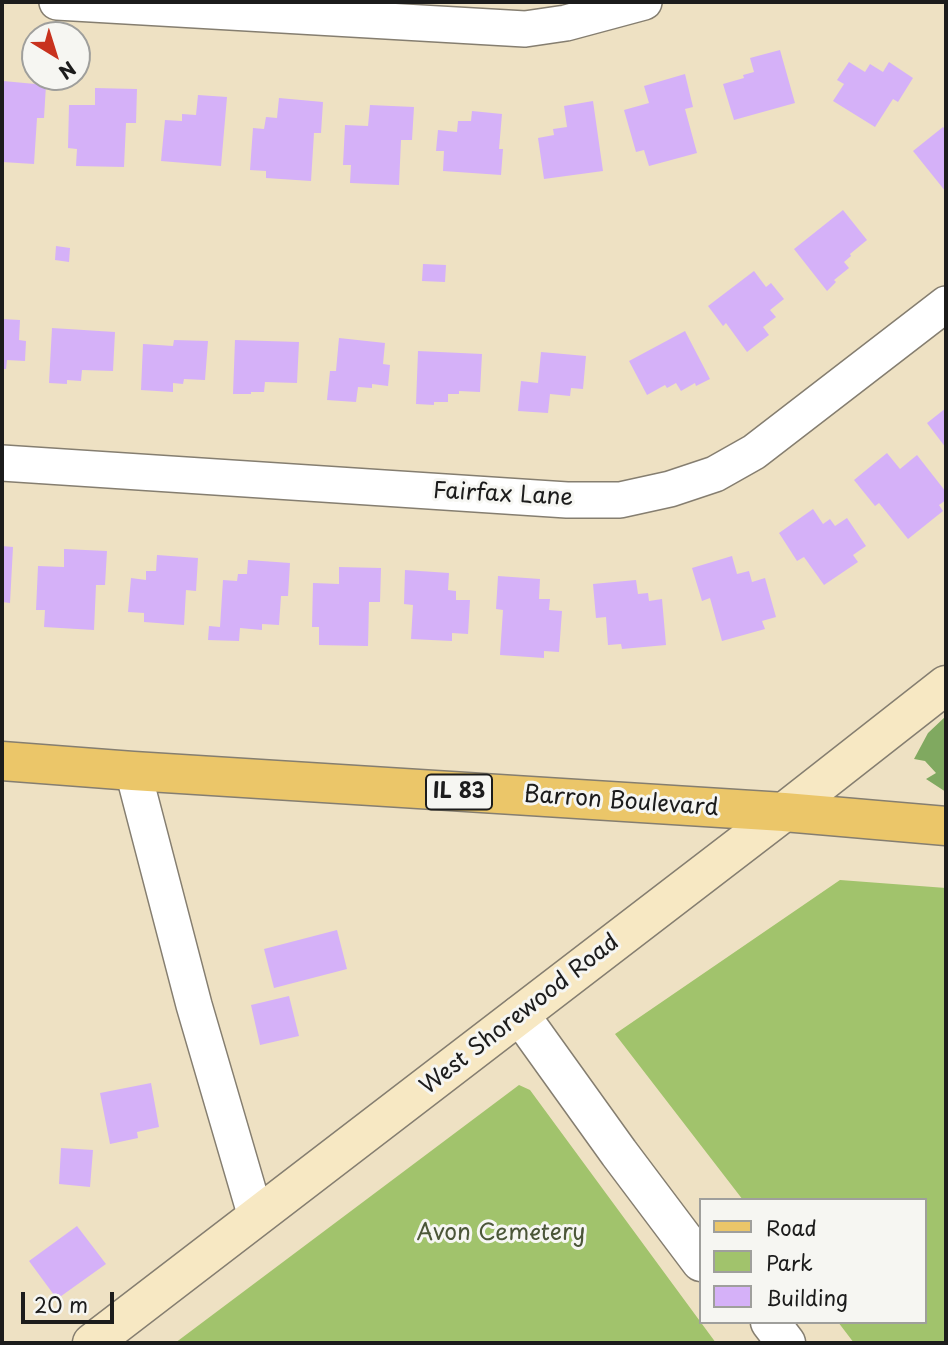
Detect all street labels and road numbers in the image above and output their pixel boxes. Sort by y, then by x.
street label: Fairfax Lane [432,478,574,512]
road number: IL 83 [426,774,492,810]
street label: Barron Boulevard [523,781,719,823]
street label: West Shorewood Road [415,929,625,1101]

